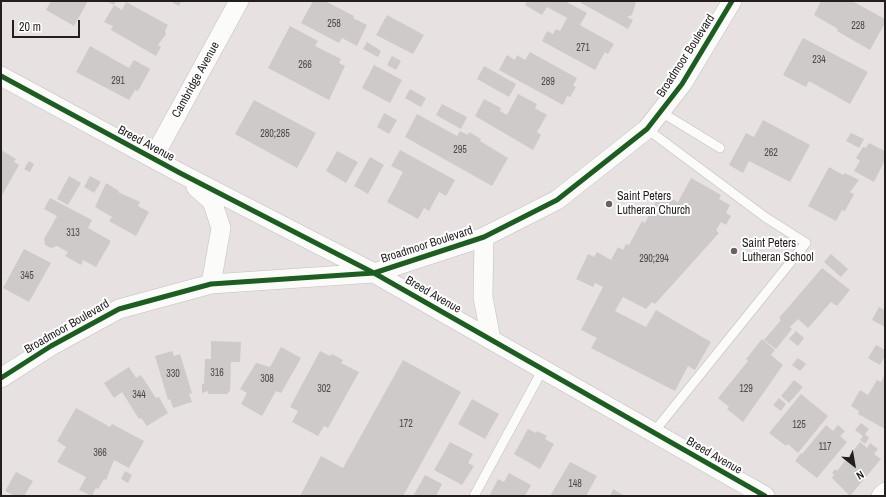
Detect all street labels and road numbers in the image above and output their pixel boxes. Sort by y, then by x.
street label: Broadmoor Boulevard [654,12,718,100]
street label: Cambridge Avenue [169,40,223,120]
street label: Breed Avenue [115,123,177,165]
street label: Broadmoor Boulevard [379,223,475,267]
street label: Breed Avenue [402,273,464,317]
street label: Broadmoor Boulevard [22,297,112,357]
street label: Breed Avenue [683,434,745,478]

